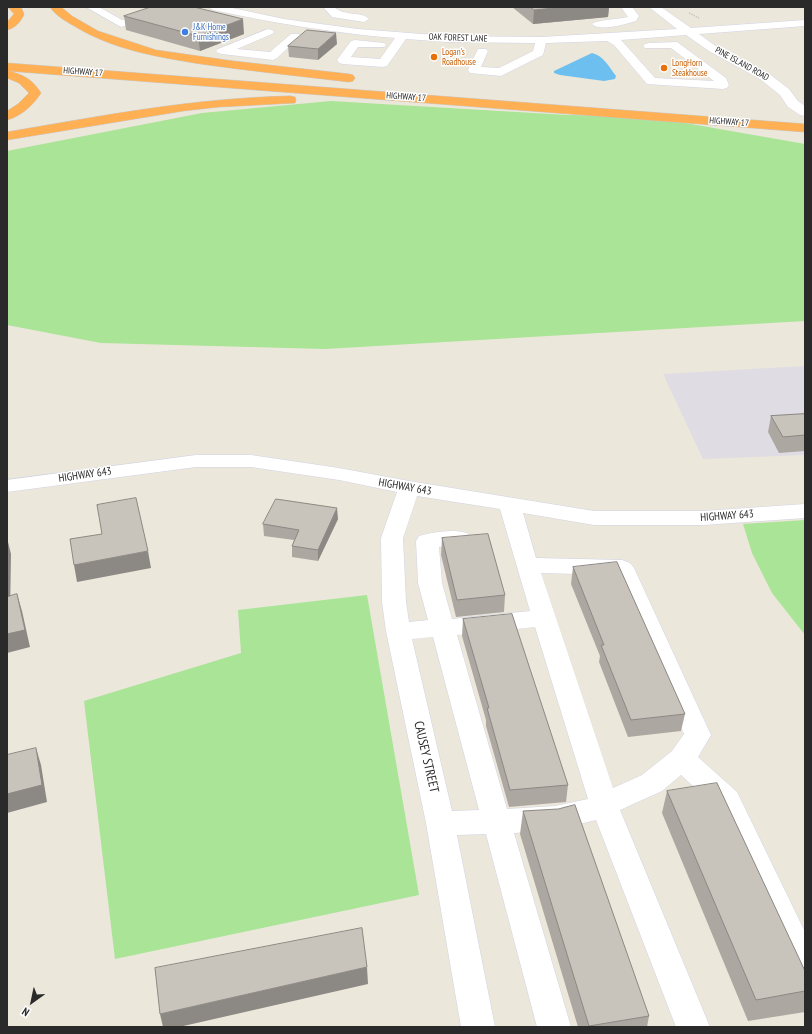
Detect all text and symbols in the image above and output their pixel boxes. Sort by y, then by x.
place label: J&K Home Furnishings [193,22,229,43]
marker: J&K Home Furnishings [180,27,190,37]
street label: OAK FOREST LANE [428,32,488,44]
street label: PINE ISLAND ROAD [713,45,771,83]
place label: Logan's Roadhouse [442,47,476,68]
marker: Logan's Roadhouse [429,52,439,62]
place label: LongHorn Steakhouse [672,58,708,79]
marker: LongHorn Steakhouse [659,63,669,73]
street label: HIGHWAY 17 [63,65,103,79]
street label: HIGHWAY 17 [386,90,426,104]
street label: HIGHWAY 17 [709,115,749,129]
street label: HIGHWAY 643 [58,465,112,485]
street label: HIGHWAY 643 [377,476,433,498]
street label: HIGHWAY 643 [700,508,754,524]
street label: CAUSEY STREET [410,720,442,794]
north arrow [12,982,52,1022]
text: N [19,1005,32,1020]

